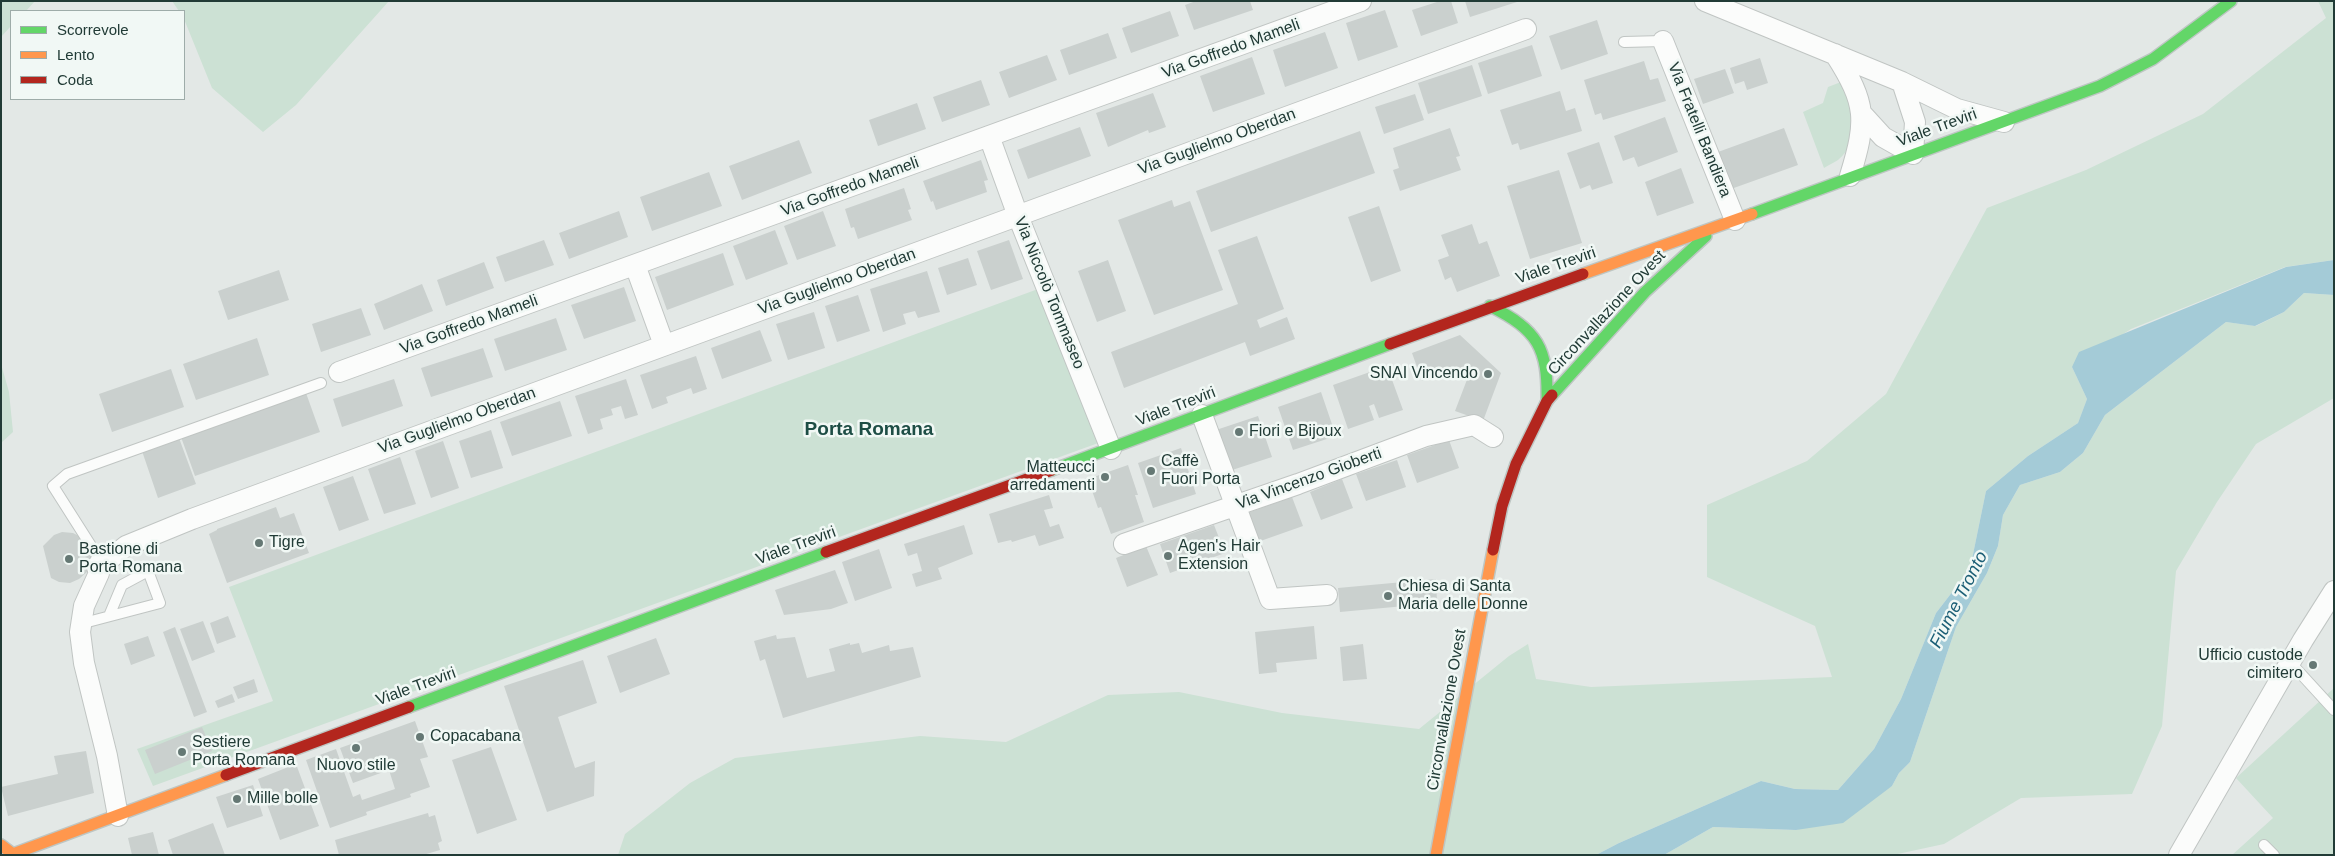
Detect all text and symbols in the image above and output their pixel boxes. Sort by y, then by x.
legend [10,10,185,100]
street label: Via Goffredo Mameli [1159,15,1303,83]
text: Scorrevole [57,21,129,38]
text: Lento [57,46,95,63]
street label: Via Fratelli Bandiera [1663,60,1735,200]
text: Coda [57,71,93,88]
street label: Via Guglielmo Oberdan [1136,105,1298,179]
street label: Viale Treviri [1894,105,1980,151]
street label: Via Goffredo Mameli [778,153,922,221]
street label: Via Niccolò Tommaseo [1010,214,1088,372]
street label: Viale Treviri [1513,243,1599,289]
street label: Via Guglielmo Oberdan [756,245,918,319]
street label: Circonvallazione Ovest [1544,247,1670,379]
street label: Via Goffredo Mameli [397,291,541,359]
place label: SNAI Vincendo [1370,364,1478,384]
marker: SNAI Vincendo [1482,368,1494,380]
street label: Viale Treviri [1134,383,1218,431]
street label: Via Guglielmo Oberdan [376,384,538,458]
district label: Porta Romana [805,419,933,441]
place label: Fiori e Bijoux [1249,422,1341,442]
marker: Fiori e Bijoux [1233,426,1245,438]
street label: Via Vincenzo Gioberti [1234,444,1384,514]
place label: Caffè Fuori Porta [1161,452,1240,490]
place label: Matteucci arredamenti [1010,458,1095,496]
marker: Caffè Fuori Porta [1145,465,1157,477]
marker: Matteucci arredamenti [1099,471,1111,483]
street label: Viale Treviri [753,523,839,569]
place label: Tigre [269,533,305,553]
marker: Tigre [253,537,265,549]
place label: Agen's Hair Extension [1178,537,1260,575]
place label: Bastione di Porta Romana [79,540,182,578]
water label: Fiume Tronto [1925,548,1993,652]
marker: Agen's Hair Extension [1162,550,1174,562]
marker: Bastione di Porta Romana [63,553,75,565]
place label: Chiesa di Santa Maria delle Donne [1398,577,1528,615]
marker: Chiesa di Santa Maria delle Donne [1382,590,1394,602]
street label: Circonvallazione Ovest [1423,628,1471,792]
place label: Ufficio custode cimitero [2198,646,2303,684]
marker: Ufficio custode cimitero [2307,659,2319,671]
street label: Viale Treviri [373,664,459,710]
place label: Copacabana [430,727,521,747]
marker: Copacabana [414,731,426,743]
place label: Sestiere Porta Romana [192,733,295,771]
marker: Nuovo stile [350,742,362,754]
marker: Sestiere Porta Romana [176,746,188,758]
place label: Nuovo stile [316,756,396,776]
place label: Mille bolle [247,789,318,809]
marker: Mille bolle [231,793,243,805]

